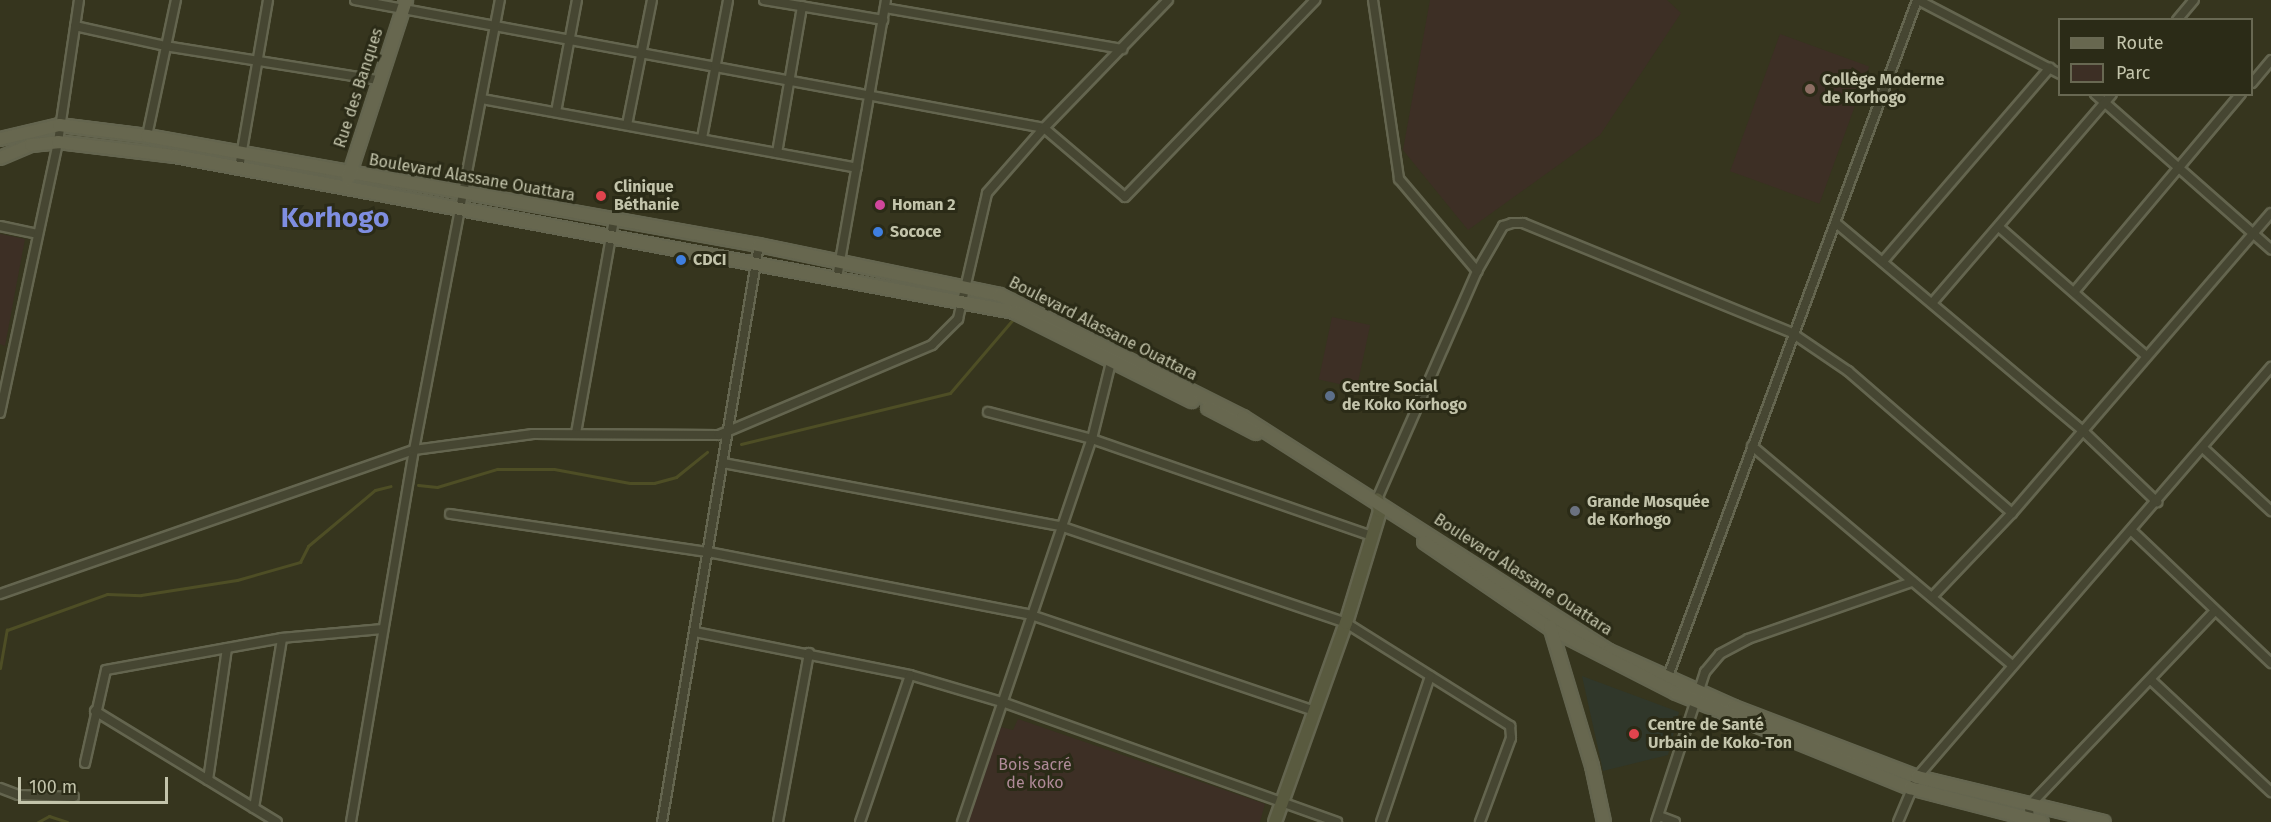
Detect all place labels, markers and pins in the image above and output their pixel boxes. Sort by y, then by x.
place label: Collège Moderne de Korhogo [1822,70,1944,108]
marker: Collège Moderne de Korhogo [1803,82,1817,96]
place label: Clinique Béthanie [614,177,679,215]
marker: Clinique Béthanie [592,187,610,205]
place label: Homan 2 [892,195,956,215]
marker: Homan 2 [873,198,887,212]
place label: Sococe [890,222,941,242]
marker: Sococe [871,225,885,239]
place label: CDCI [693,250,727,270]
marker: CDCI [674,253,688,267]
place label: Centre Social de Koko Korhogo [1342,377,1467,415]
marker: Centre Social de Koko Korhogo [1323,389,1337,403]
place label: Grande Mosquée de Korhogo [1587,492,1709,530]
marker: Grande Mosquée de Korhogo [1568,504,1582,518]
place label: Centre de Santé Urbain de Koko-Ton [1648,715,1792,753]
marker: Centre de Santé Urbain de Koko-Ton [1625,725,1643,743]

